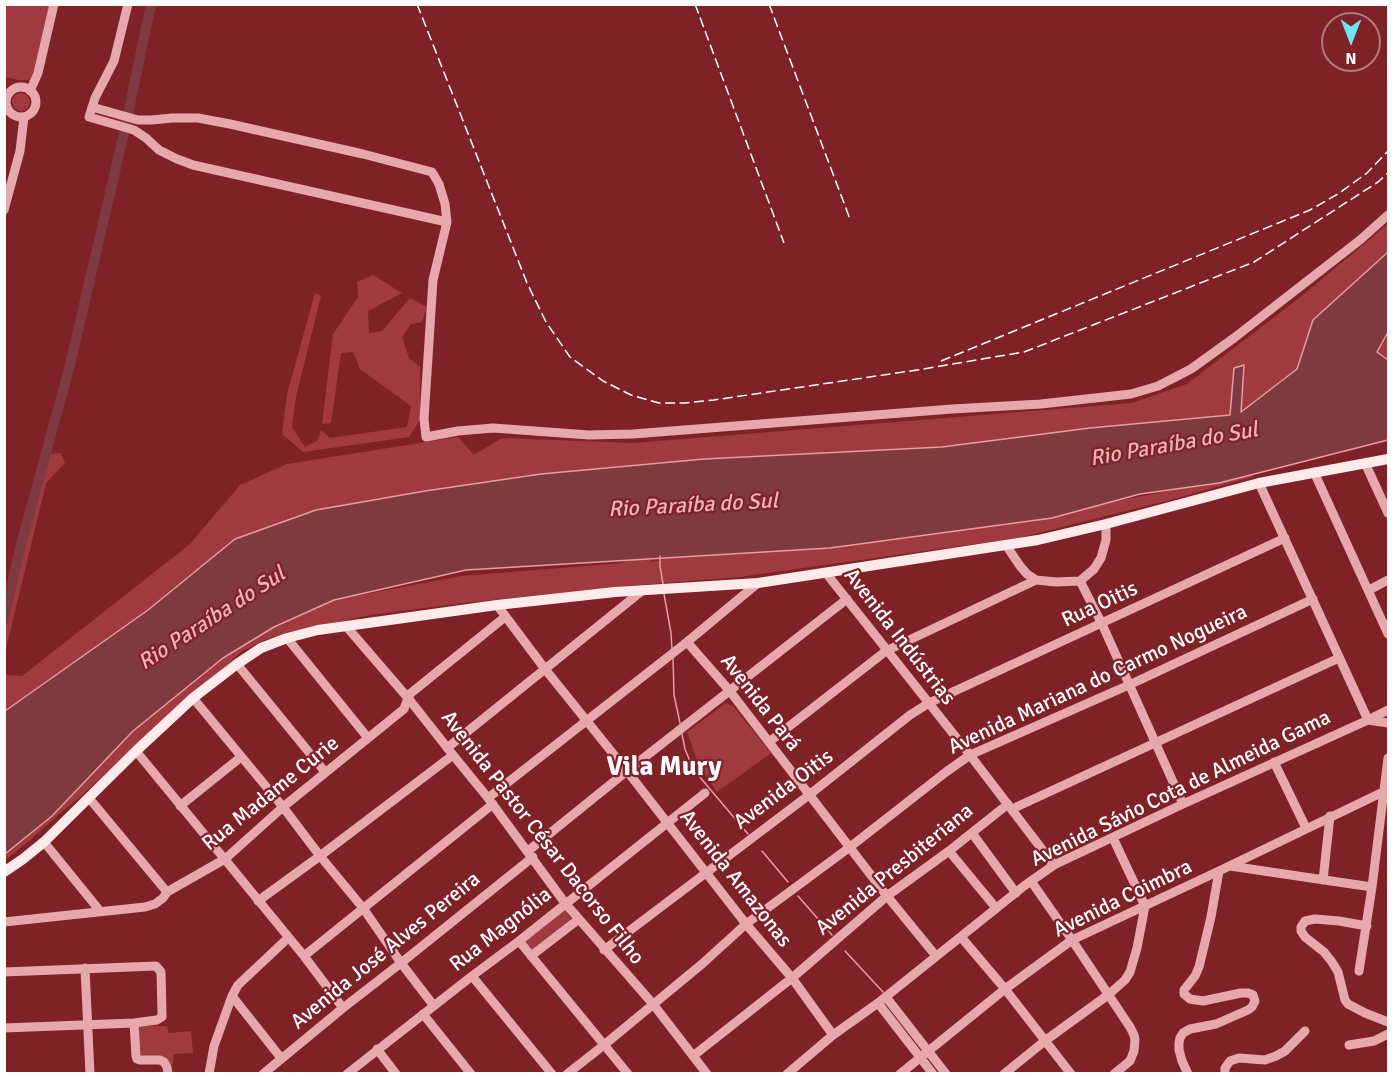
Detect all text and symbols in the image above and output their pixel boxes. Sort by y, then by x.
north arrow [1321,12,1381,72]
text: N [1345,48,1357,68]
water label: Rio Paraíba do Sul [1088,417,1260,473]
water label: Rio Paraíba do Sul [607,488,779,524]
water label: Rio Paraíba do Sul [134,562,290,676]
street label: Avenida Indústrias [838,564,960,710]
street label: Rua Oitis [1058,577,1142,633]
street label: Avenida Mariana do Carmo Nogueira [945,600,1251,760]
street label: Avenida Pará [714,649,806,757]
street label: Avenida Sávio Cota de Almeida Gama [1027,705,1335,873]
street label: Avenida Pastor César Dacorso Filho [435,706,649,970]
street label: Rua Madame Curie [198,731,344,857]
street label: Avenida Oitis [729,745,839,835]
district label: Vila Mury [606,752,722,784]
street label: Avenida Presbiteriana [811,799,979,941]
street label: Avenida Amazonas [674,805,796,953]
street label: Avenida Coimbra [1050,855,1196,943]
street label: Avenida José Alves Pereira [286,867,486,1035]
street label: Rua Magnólia [445,882,557,978]

